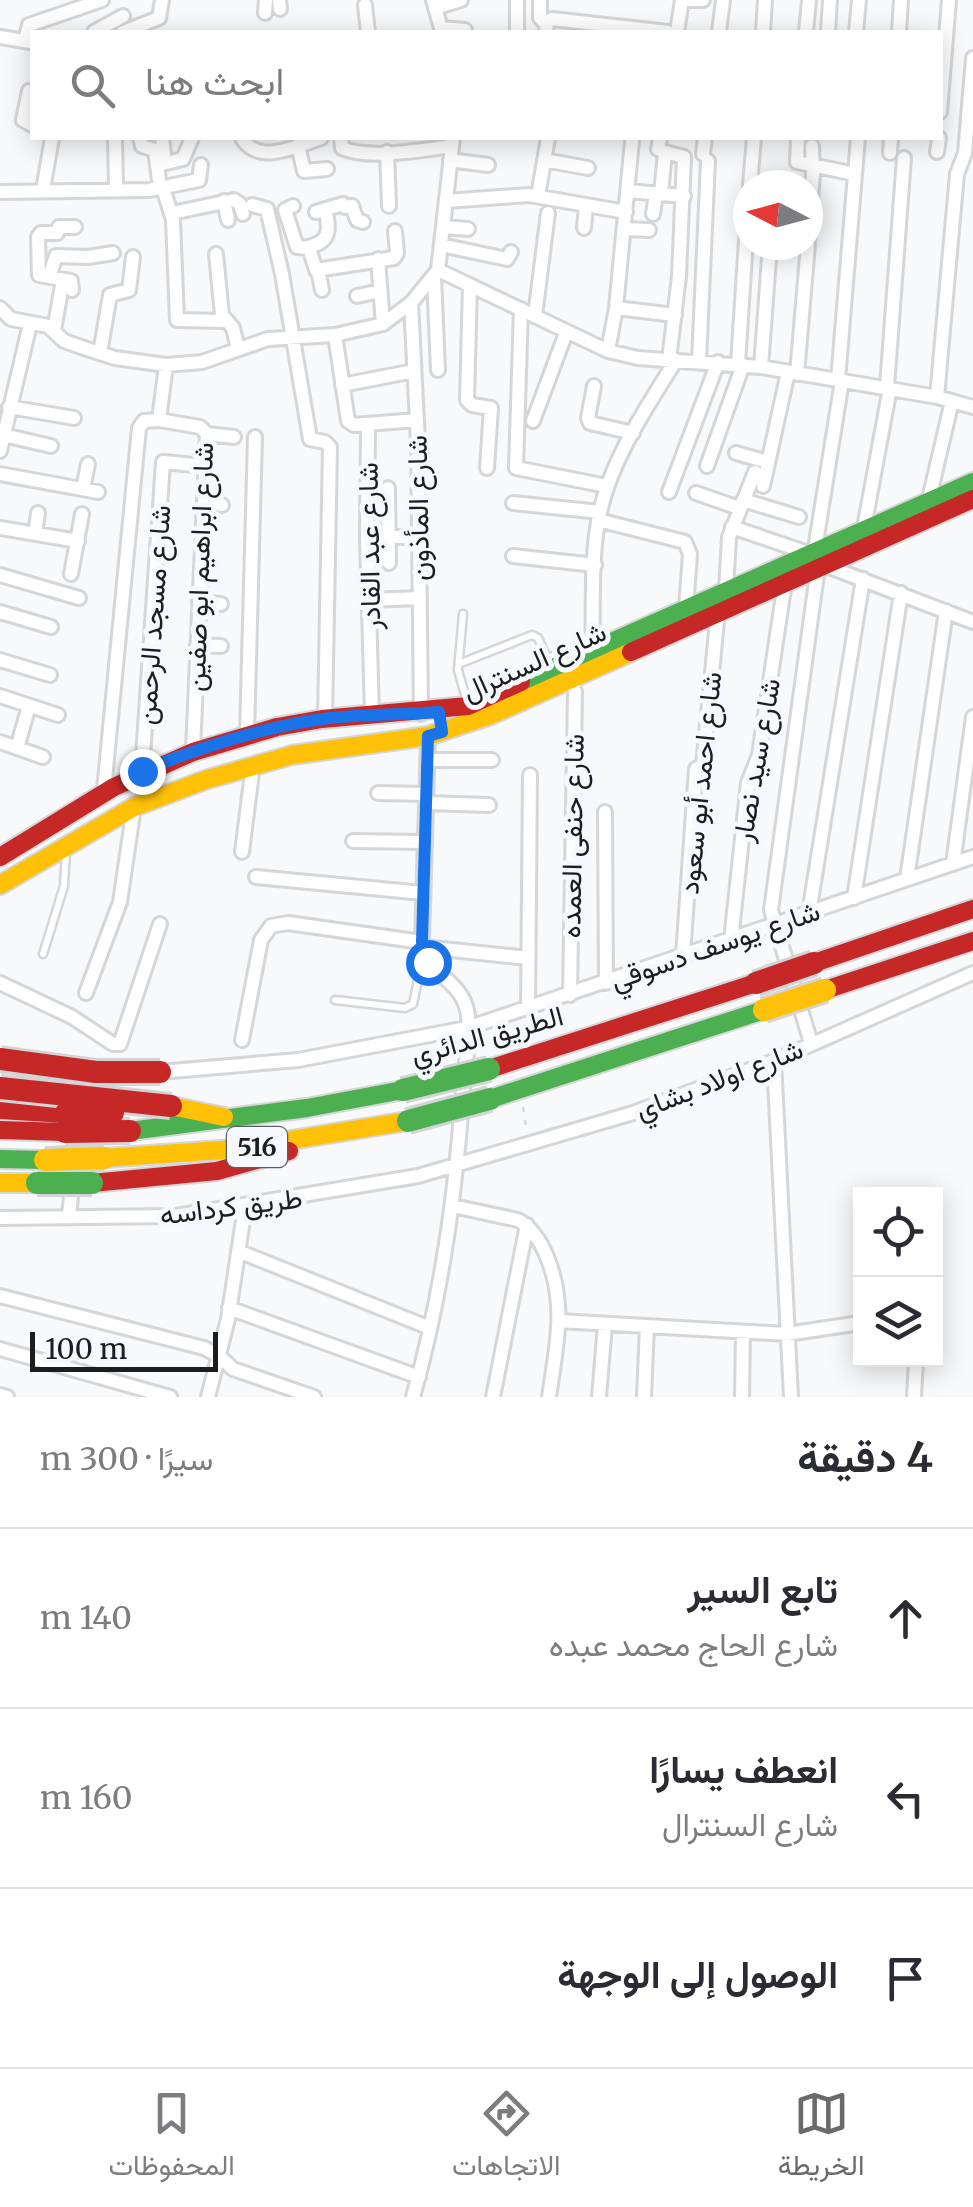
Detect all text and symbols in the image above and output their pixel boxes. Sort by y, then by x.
search box [30,30,943,140]
icon: search [65,58,120,113]
text: ابحث هنا [145,58,284,105]
north arrow [733,170,823,260]
street label: شارع المأذون [399,435,438,581]
street label: شارع ابراهيم ابو صفين [177,442,222,692]
street label: شارع عبد القادر [350,462,389,631]
street label: شارع مسجد الرحمن [127,504,180,726]
street label: شارع السنترال [456,613,612,710]
street label: شارع احمد أبو سعود [670,670,731,896]
street label: شارع سيد نصار [724,675,789,846]
street label: شارع حنفى العمده [552,733,593,939]
route end [120,749,166,795]
street label: شارع يوسف دسوقي [605,892,826,1002]
route start [406,940,452,986]
street label: الطريق الدائري [407,997,568,1077]
street label: شارع اولاد بشاي [630,1031,810,1132]
road number: 516 [227,1127,287,1167]
street label: طريق كرداسه [158,1179,304,1233]
map controls [853,1187,943,1367]
button: locate [853,1187,943,1277]
button: layers [853,1277,943,1367]
scale bar [30,1327,218,1372]
text: 100 m [45,1331,127,1367]
text: 4 دقيقة [797,1431,933,1483]
text: سيرًا · 300 m [40,1439,213,1479]
text: تابع السير [687,1566,838,1613]
icon: ahead [878,1591,933,1646]
text: 140 m [40,1598,132,1638]
text: شارع الحاج محمد عبده [549,1625,838,1665]
text: انعطف يسارًا [649,1746,838,1793]
icon: left [878,1771,933,1826]
text: 160 m [40,1778,132,1818]
text: شارع السنترال [662,1805,838,1845]
text: الوصول إلى الوجهة [557,1951,838,1998]
icon: arrive [878,1951,933,2006]
tab: المحفوظات [109,2086,235,2190]
tab: الاتجاهات [452,2086,561,2190]
tab: الخريطة [778,2086,864,2190]

